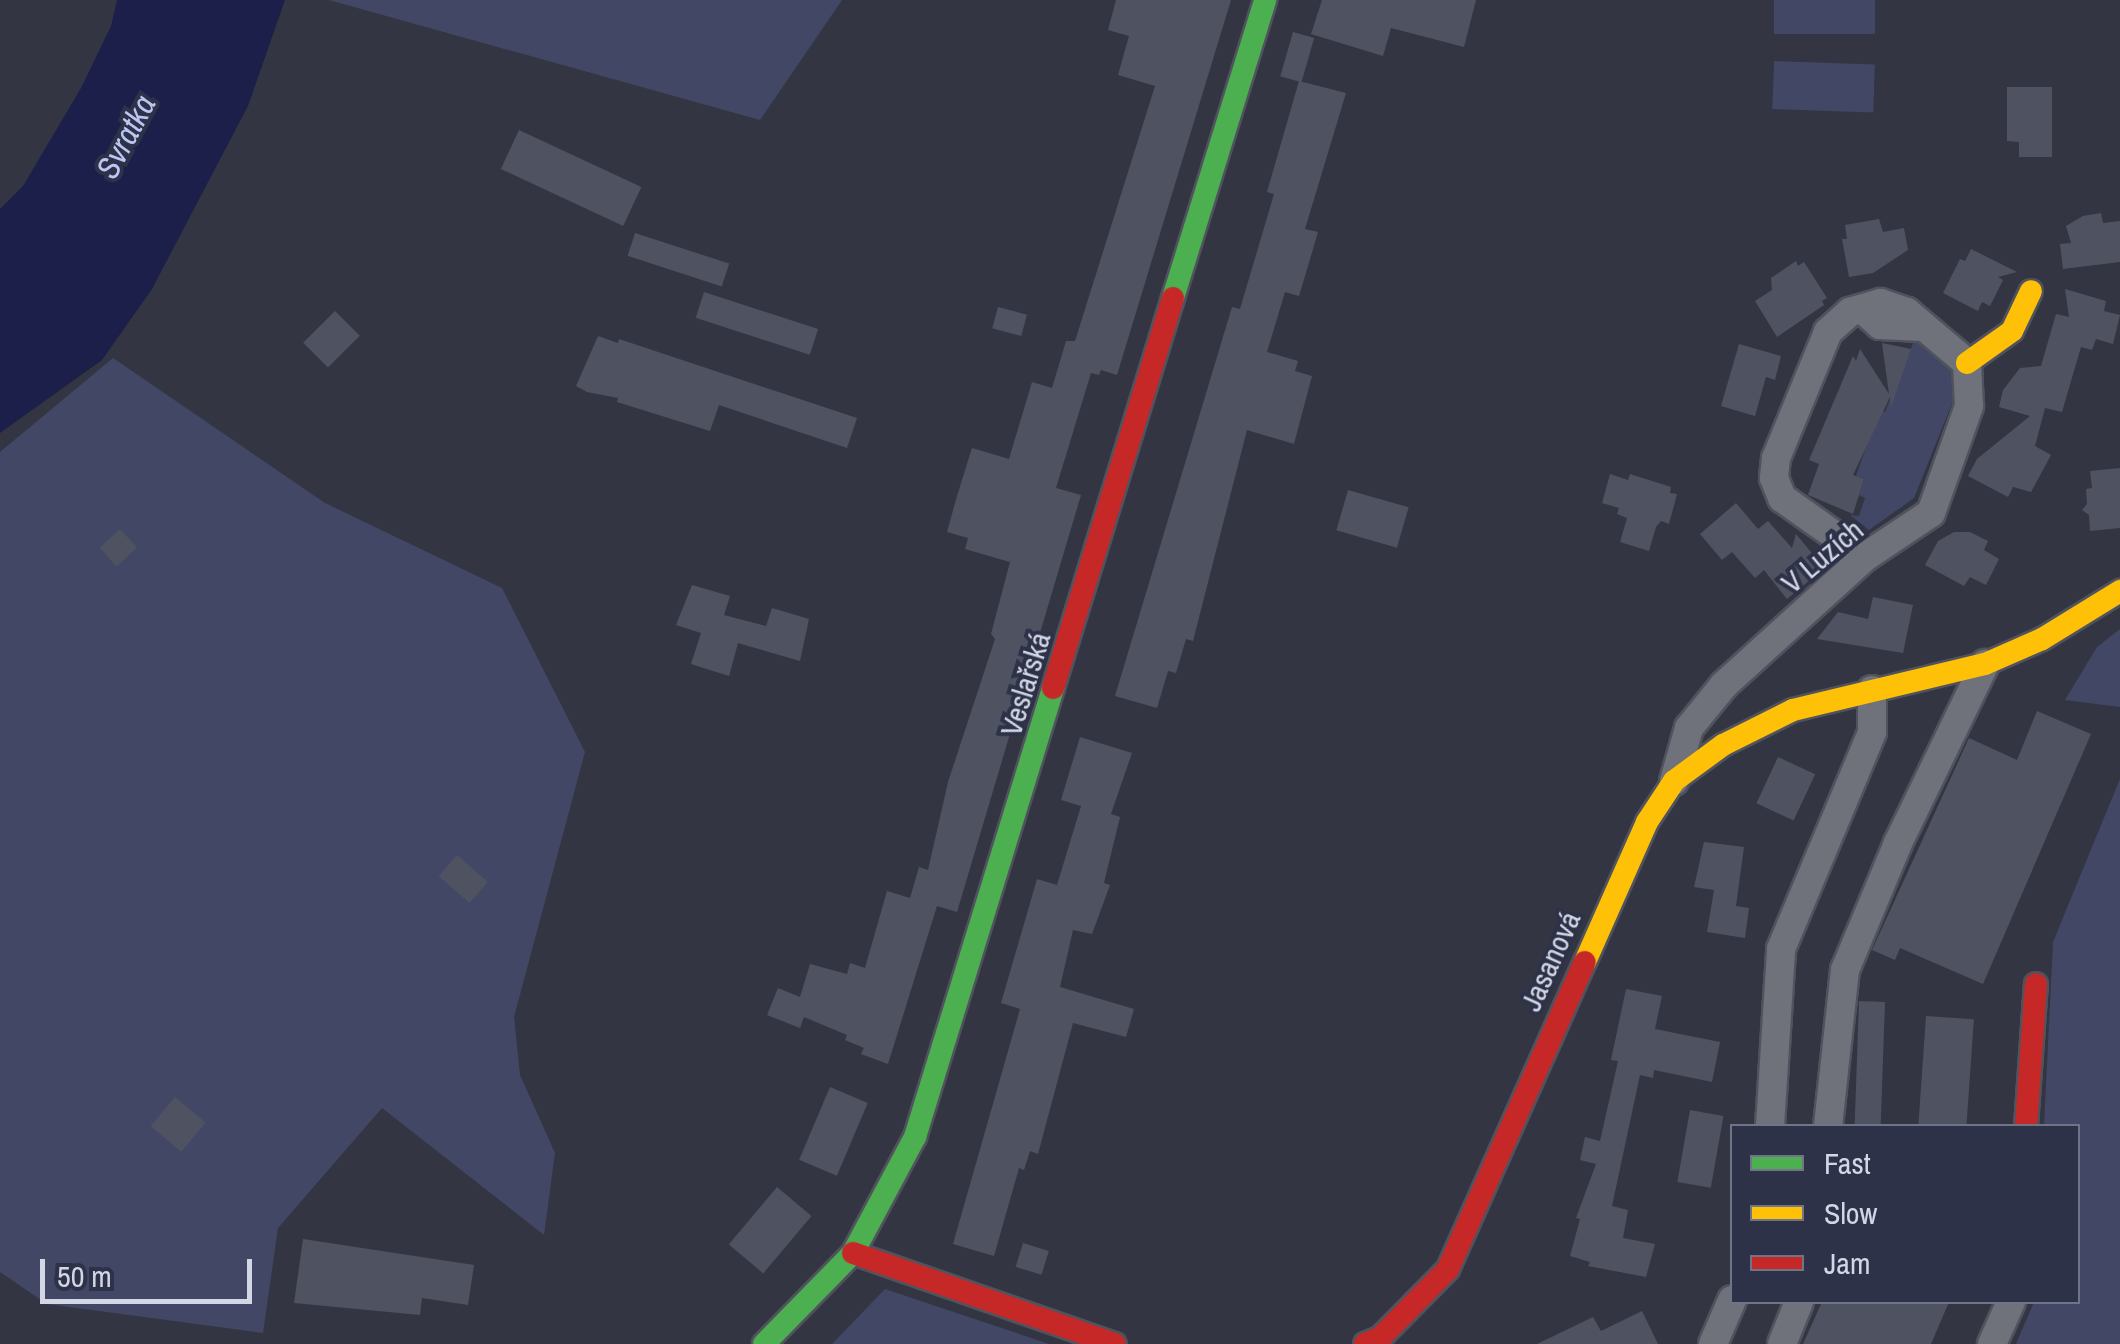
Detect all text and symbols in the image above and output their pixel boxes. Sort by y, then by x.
water label: Svratka [88,89,164,185]
street label: V Luzích [1774,511,1870,601]
street label: Veslařská [992,628,1058,740]
street label: Jasanová [1512,906,1588,1016]
legend [1730,1124,2080,1304]
text: Fast [1824,1143,1871,1183]
text: Slow [1824,1193,1877,1233]
scale bar [45,1239,258,1301]
text: Jam [1824,1243,1870,1283]
text: 50 m [57,1256,112,1296]

